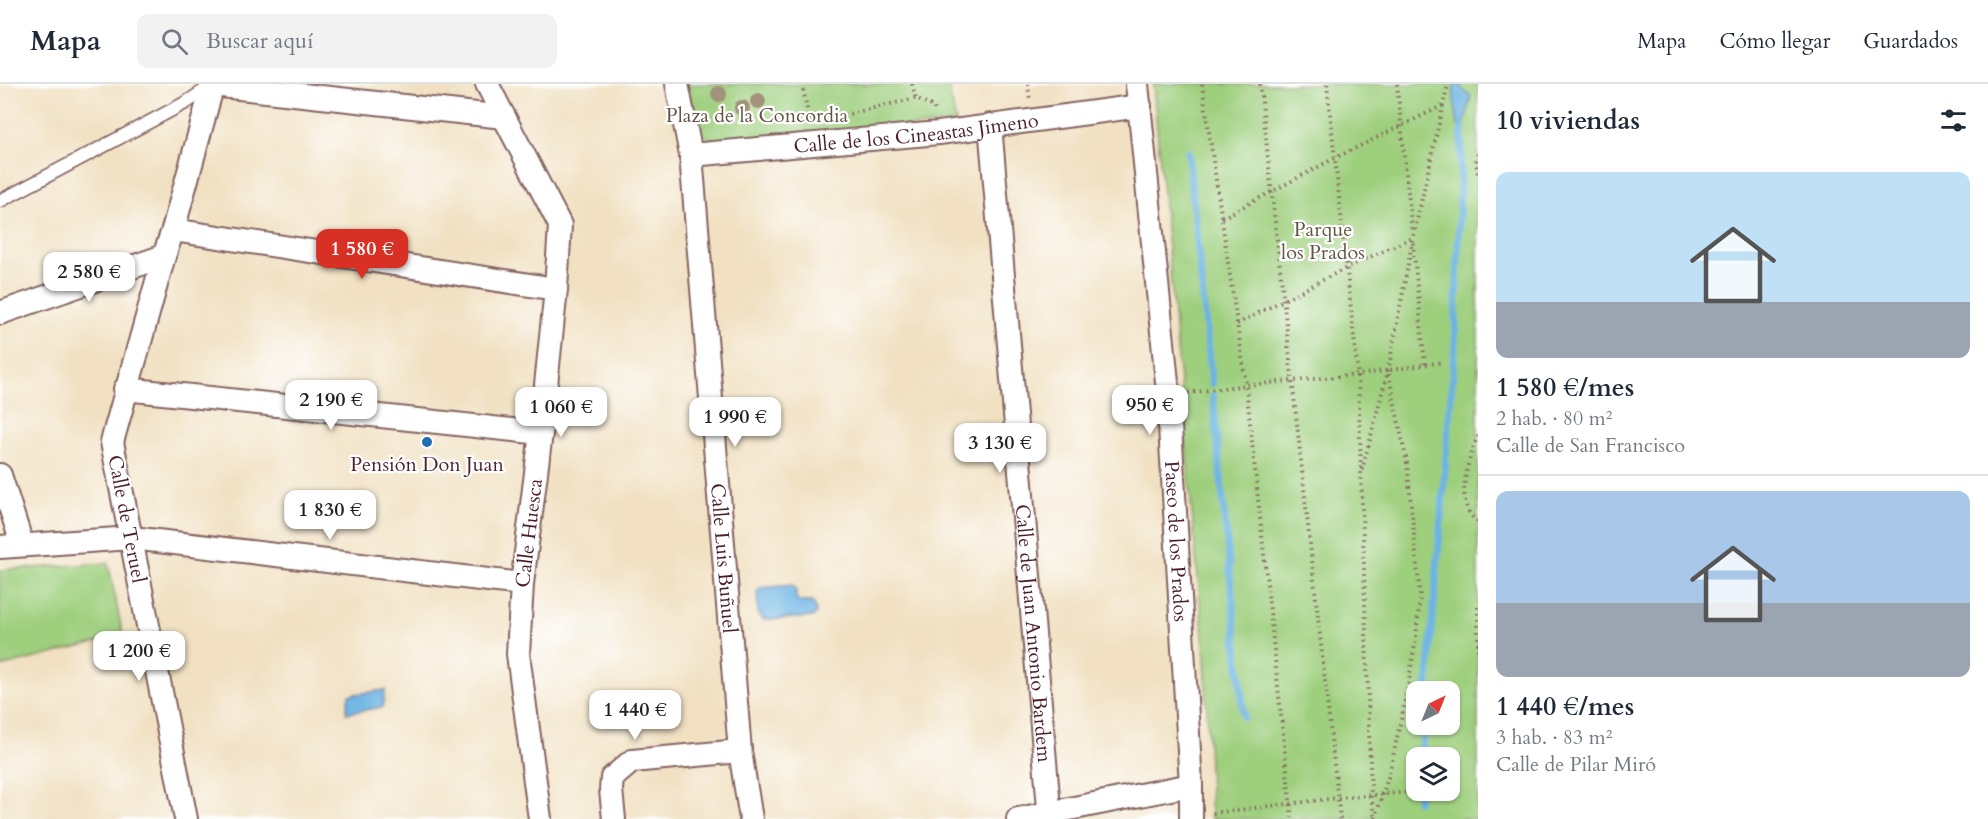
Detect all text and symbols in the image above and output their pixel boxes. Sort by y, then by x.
search box [137,14,557,68]
text: Mapa [30,22,101,60]
icon: search [158,25,191,58]
text: Buscar aquí [206,26,313,56]
text: Mapa [1637,27,1686,56]
text: Cómo llegar [1719,27,1830,56]
text: Guardados [1863,27,1958,56]
park label: Plaza de la Concordia [666,102,849,129]
text: 10 viviendas [1496,103,1640,138]
icon: filters [1937,104,1970,137]
street label: Calle de los Cineastas Jimeno [792,106,1040,159]
icon: home [1679,211,1787,319]
park label: Parque los Prados [1281,216,1365,266]
pin: 1 580 € [307,229,417,280]
text: 1 580 € [330,235,394,262]
pin: 2 580 € [34,252,144,303]
text: 2 580 € [57,258,121,285]
text: 1 580 €/mes [1496,370,1634,405]
pin: 2 190 € [276,380,386,431]
pin: 950 € [1108,385,1192,436]
text: 2 190 € [299,386,363,413]
pin: 1 060 € [506,387,616,438]
text: 950 € [1126,391,1174,418]
text: 1 060 € [529,393,593,420]
pin: 1 990 € [680,397,790,448]
text: 1 990 € [703,403,767,430]
text: 2 hab. · 80 m² [1496,405,1612,432]
pin: 3 130 € [945,423,1055,474]
text: 3 130 € [968,429,1032,456]
text: Calle de San Francisco [1496,432,1685,459]
marker: Pensión Don Juan [420,435,434,449]
place label: Pensión Don Juan [350,451,504,478]
street label: Calle de Teruel [101,453,153,585]
street label: Paseo de los Prados [1159,460,1195,623]
street label: Calle Huesca [509,477,549,589]
street label: Calle Luis Buñuel [705,482,744,634]
pin: 1 830 € [275,490,385,541]
text: 1 830 € [298,496,362,523]
street label: Calle de Juan Antonio Bardem [1009,503,1059,763]
icon: home [1679,530,1787,638]
pin: 1 200 € [84,631,194,682]
text: 1 200 € [107,637,171,664]
north arrow [1406,681,1460,735]
map controls [1406,681,1460,801]
text: 1 440 €/mes [1496,689,1634,724]
pin: 1 440 € [580,690,690,741]
text: 1 440 € [603,696,667,723]
text: 3 hab. · 83 m² [1496,724,1612,751]
button: layers [1406,747,1460,801]
text: Calle de Pilar Miró [1496,751,1656,778]

